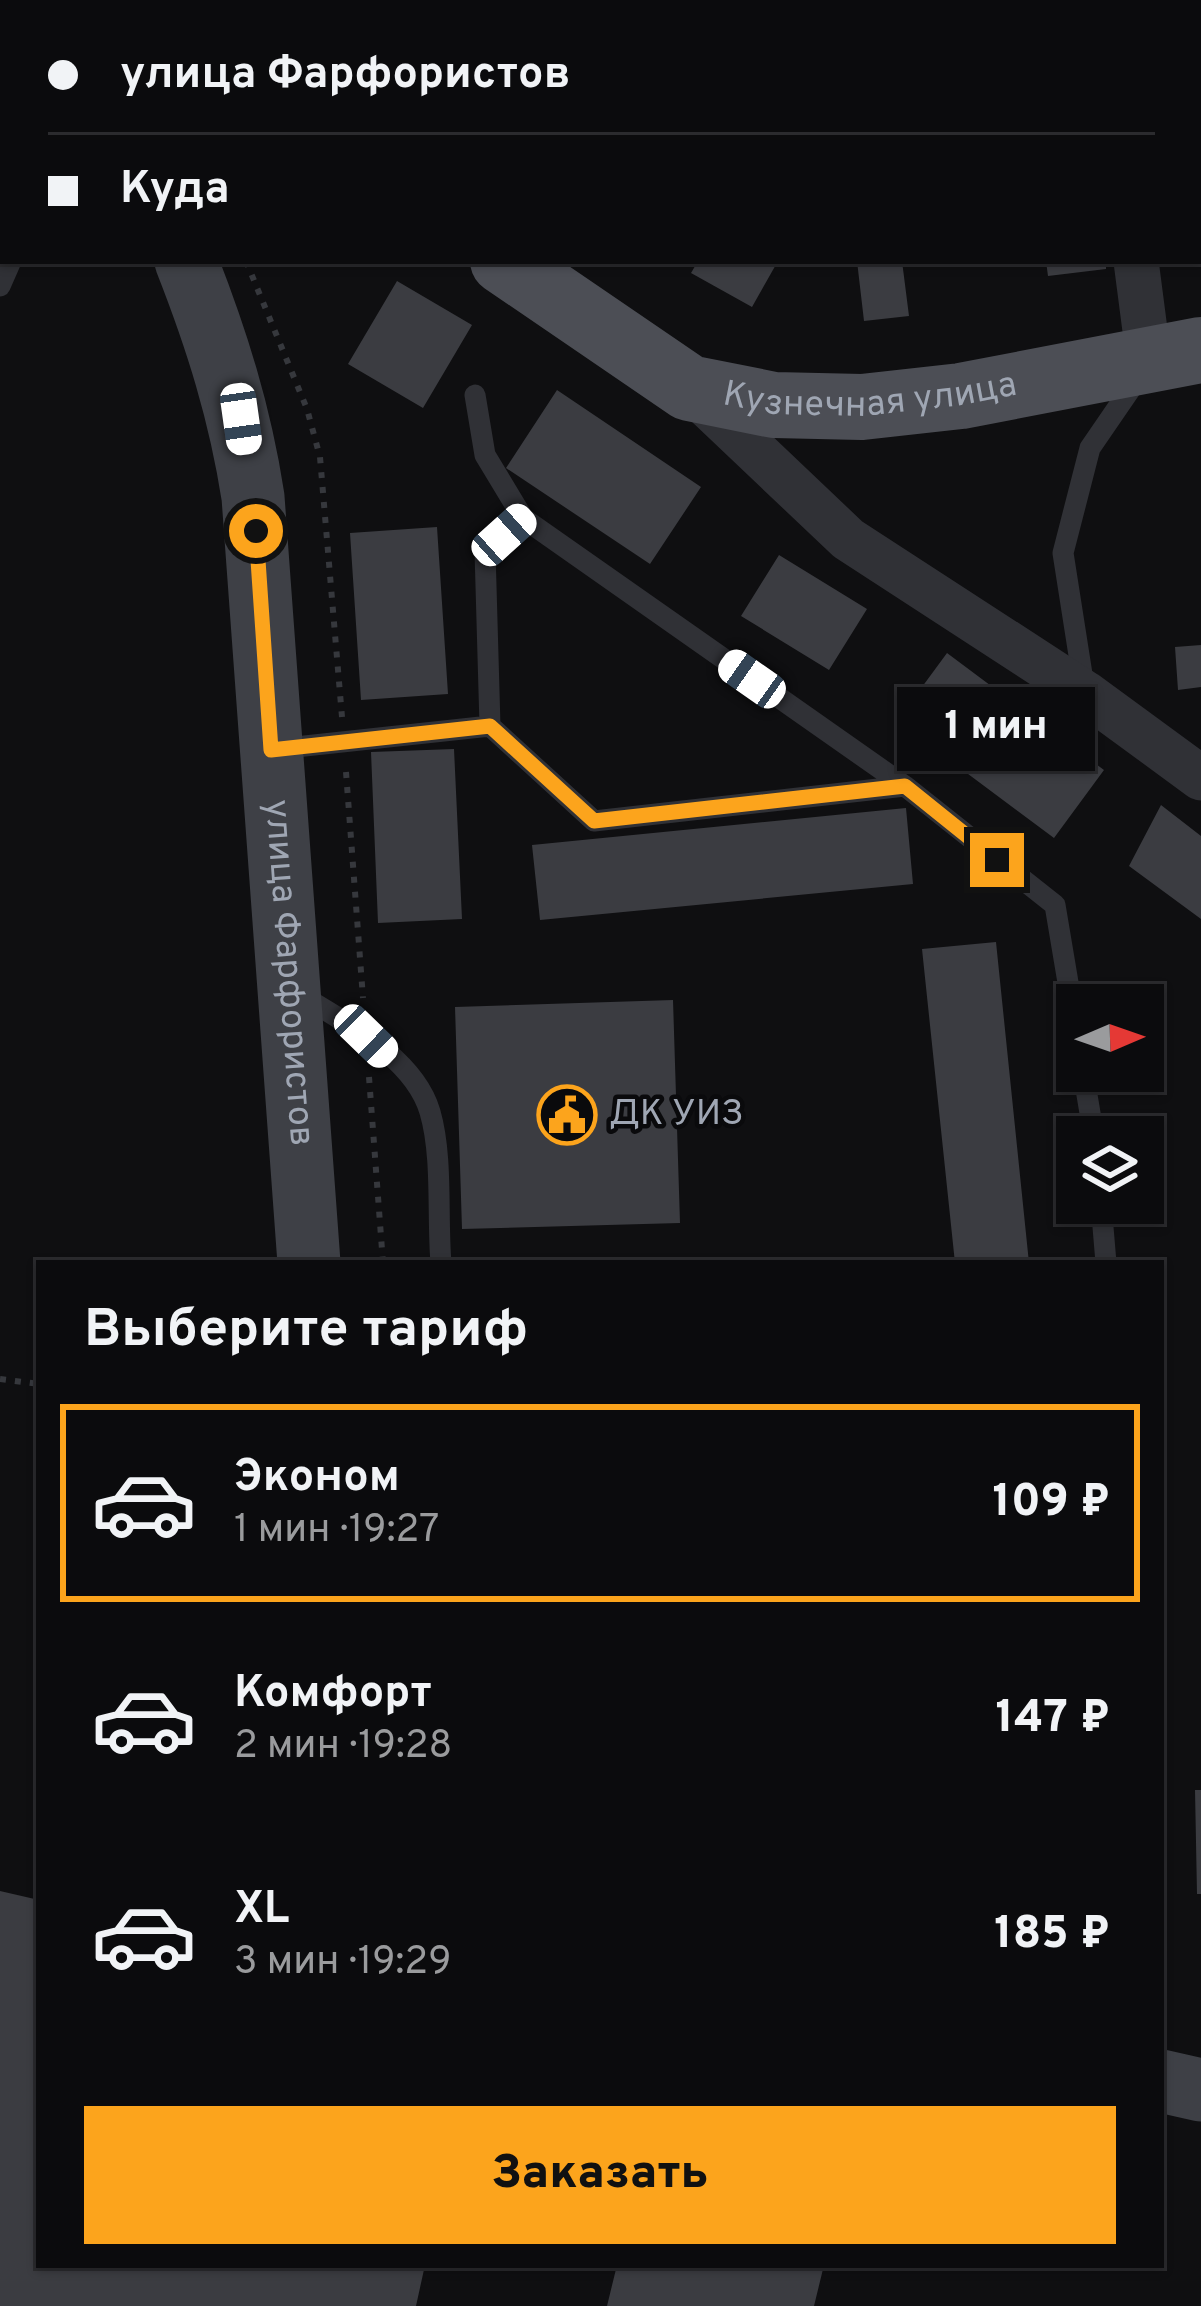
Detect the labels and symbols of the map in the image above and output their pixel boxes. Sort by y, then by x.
street label: Кузнечная улица [719,363,1021,430]
car [218,381,264,457]
car [465,498,543,572]
route start [229,504,283,558]
car [712,644,792,714]
callout: 1 мин [898,686,1096,770]
street label: улица Фарфористов [252,798,323,1148]
route end [970,833,1024,887]
north arrow [1056,984,1164,1092]
car [328,998,404,1074]
public building icon: ДК УИЗ [536,1084,598,1146]
place label: ДК УИЗ [609,1092,744,1138]

